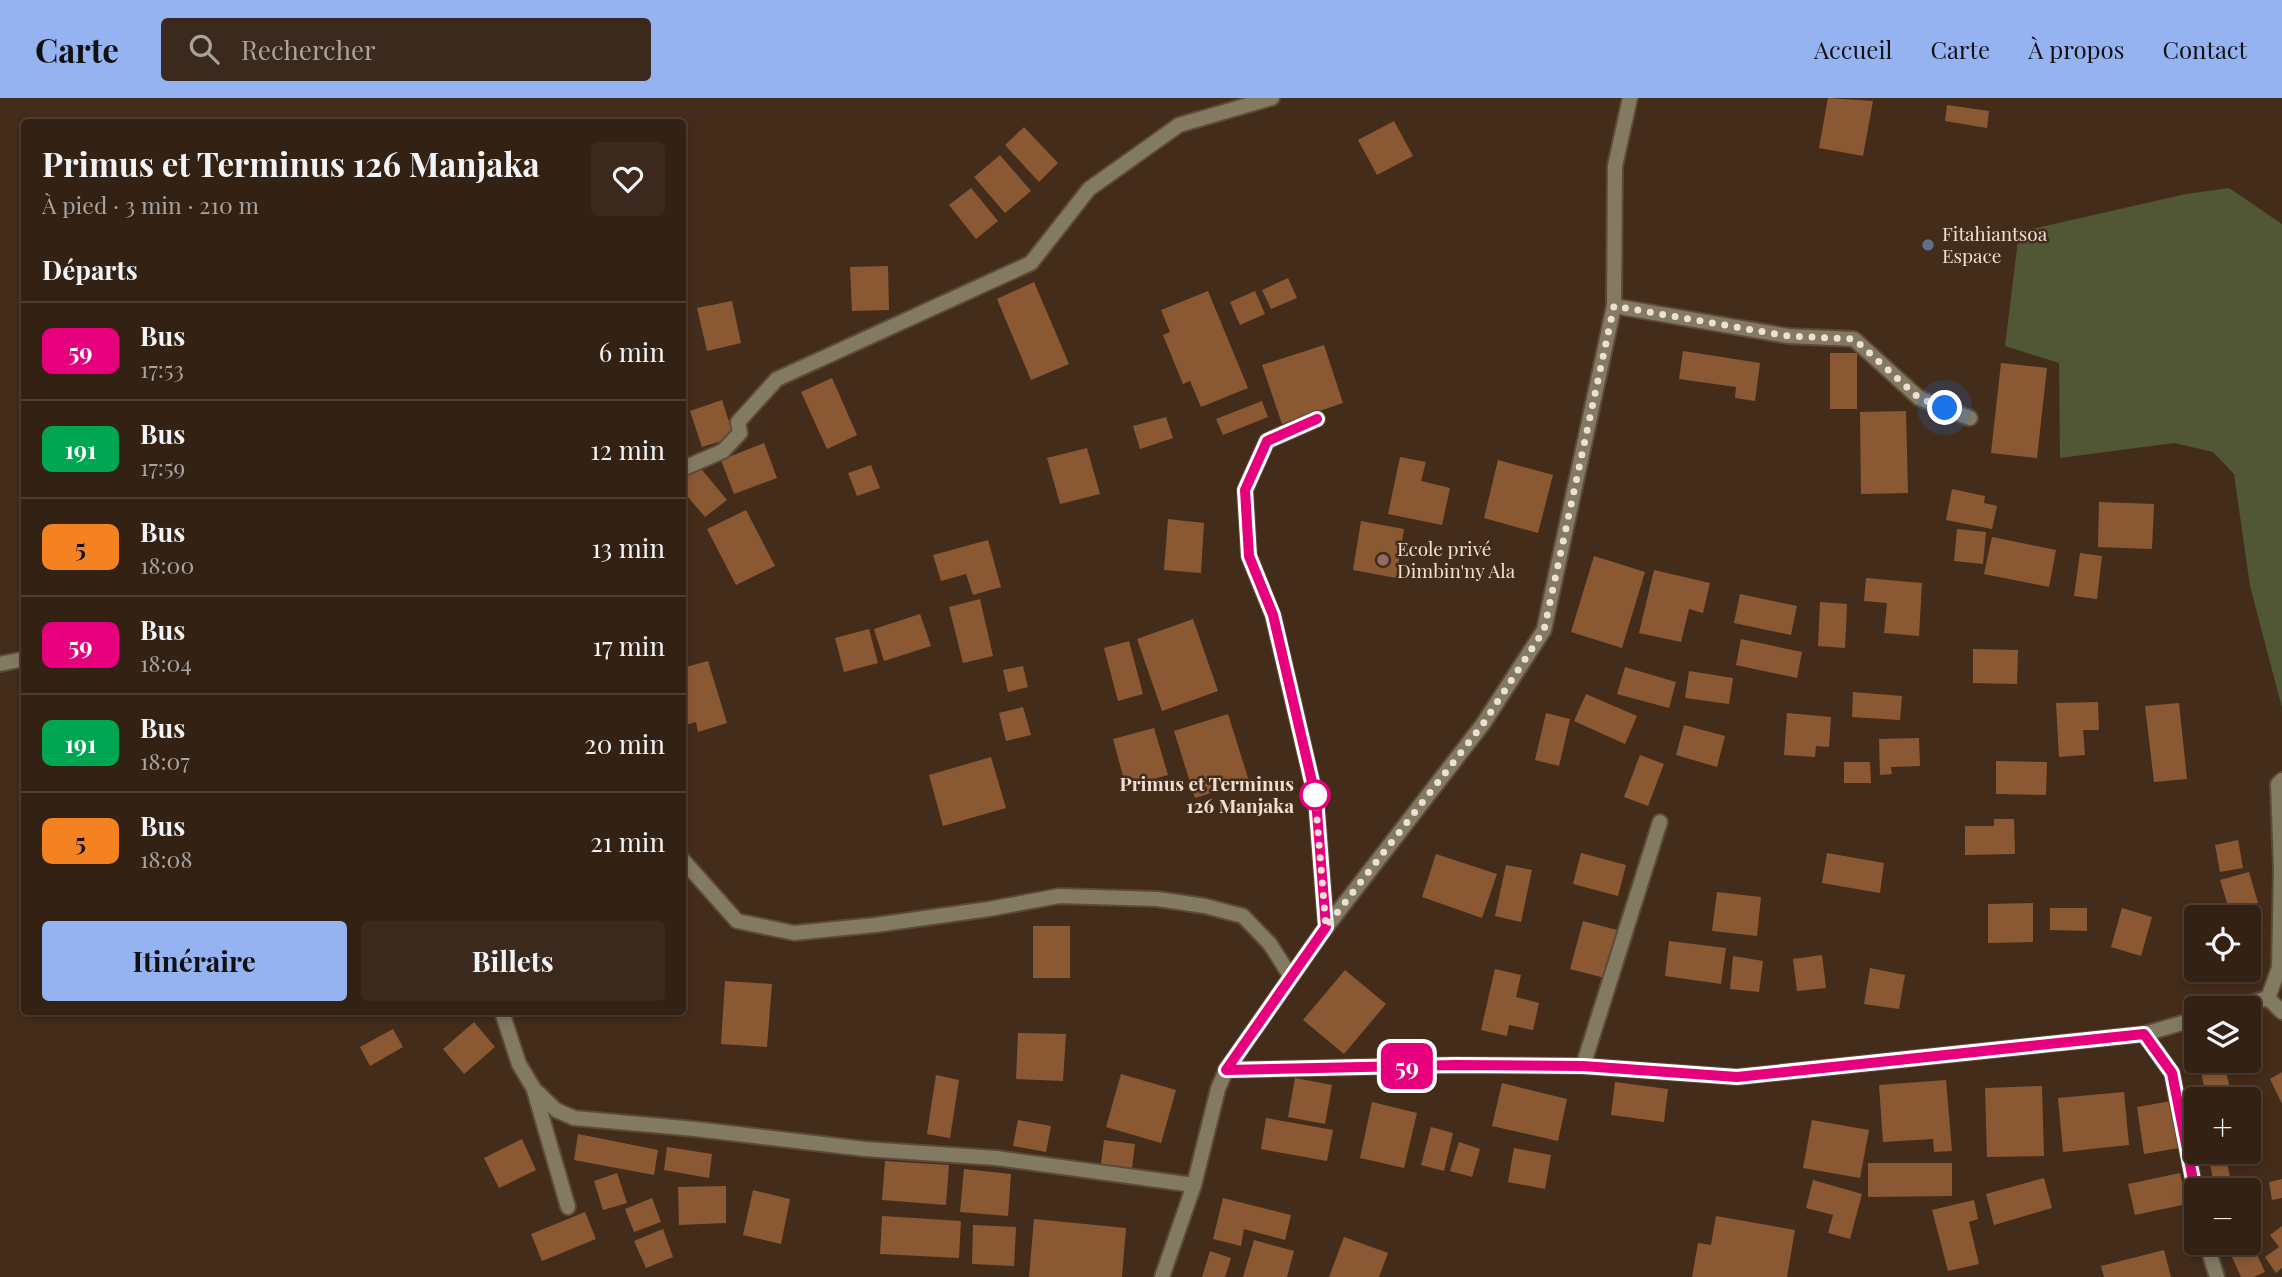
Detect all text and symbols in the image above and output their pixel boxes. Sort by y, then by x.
search box [161,18,651,81]
text: Carte [35,27,119,71]
icon: search [185,30,223,68]
text: Rechercher [241,32,376,67]
text: Accueil [1814,33,1892,65]
text: Carte [1930,33,1990,65]
text: À propos [2028,33,2124,65]
text: Contact [2162,33,2247,65]
text: Primus et Terminus 126 Manjaka [42,141,540,185]
button: heart [591,142,665,216]
text: À pied · 3 min · 210 m [42,189,259,220]
place label: Fitahiantsoa Espace [1942,220,2048,268]
marker: Fitahiantsoa Espace [1920,237,1936,253]
text: Départs [42,252,138,287]
text: Bus [140,318,185,353]
text: 6 min [599,334,665,369]
text: 59 [68,335,93,367]
text: 17:53 [140,353,184,384]
your location [1927,390,1962,425]
text: Bus [140,416,185,451]
text: 12 min [590,432,665,467]
text: 191 [65,433,96,465]
text: 17:59 [140,451,185,482]
text: Bus [140,514,185,549]
text: 13 min [591,530,665,565]
text: 5 [75,531,86,563]
place label: Ecole privé Dimbin'ny Ala [1397,535,1516,583]
text: 18:00 [140,549,194,580]
marker: Ecole privé Dimbin'ny Ala [1375,552,1391,568]
text: Bus [140,612,185,647]
text: 17 min [592,628,665,663]
text: 59 [68,629,93,661]
text: 18:04 [140,647,192,678]
text: Bus [140,710,185,745]
text: 20 min [584,726,665,761]
text: 191 [65,727,96,759]
text: 18:07 [140,745,190,776]
place label: Primus et Terminus 126 Manjaka [1120,770,1294,818]
marker: Primus et Terminus 126 Manjaka [1300,780,1330,810]
text: Bus [140,808,185,843]
text: 21 min [590,824,665,859]
text: 5 [75,825,86,857]
text: 18:08 [140,843,192,874]
map controls [2184,905,2261,1255]
button: locate [2184,905,2261,982]
button: Itinéraire [42,921,347,1001]
button: Billets [361,921,665,1001]
button: layers [2184,996,2261,1073]
line badge: 59 [1376,1043,1438,1089]
text: 59 [1395,1050,1419,1082]
button: + [2184,1087,2261,1164]
button: − [2184,1178,2261,1255]

